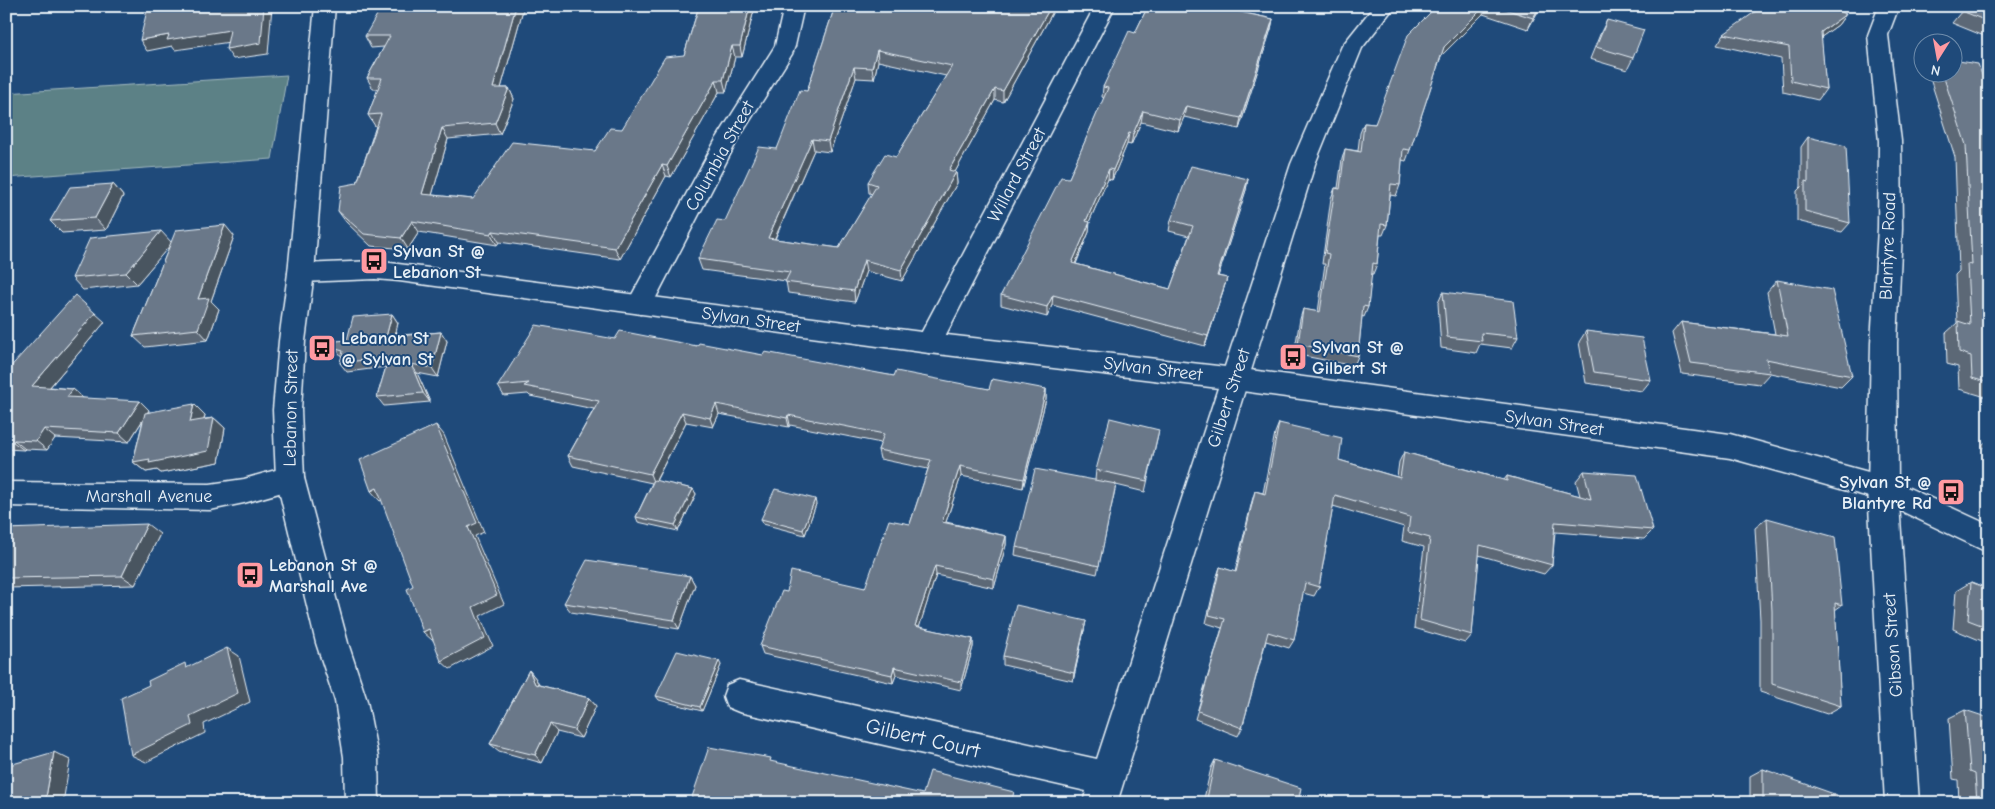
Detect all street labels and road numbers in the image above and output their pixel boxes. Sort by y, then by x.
street label: Columbia Street [681,97,759,215]
street label: Willard Street [983,123,1051,226]
street label: Blantyre Road [1876,192,1900,300]
street label: Sylvan Street [700,303,803,337]
street label: Gilbert Street [1203,345,1255,450]
street label: Lebanon Street [279,348,303,467]
street label: Sylvan Street [1102,353,1204,386]
street label: Sylvan Street [1503,406,1606,440]
street label: Marshall Avenue [86,486,212,507]
street label: Gibson Street [1879,591,1907,698]
street label: Gilbert Court [863,713,983,763]

